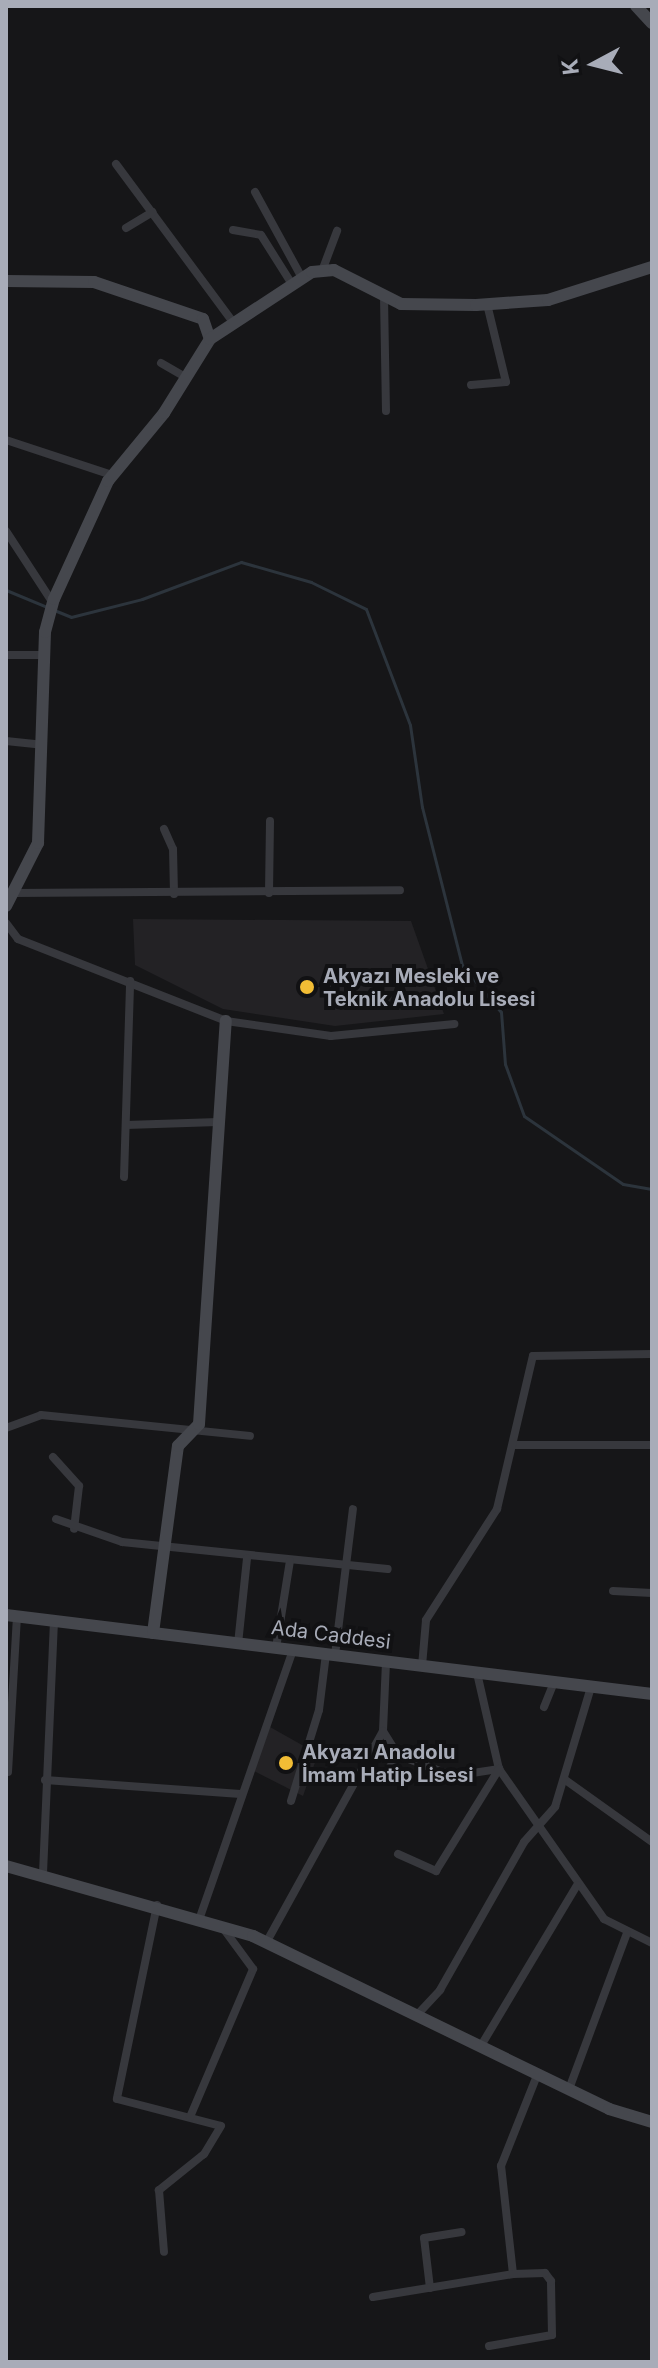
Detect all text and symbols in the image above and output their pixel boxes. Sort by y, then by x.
north arrow [554,24,634,104]
text: K [556,57,584,76]
place label: Akyazı Mesleki ve Teknik Anadolu Lisesi [323,964,535,1011]
marker: Akyazı Mesleki ve Teknik Anadolu Lisesi [298,978,316,996]
street label: Ada Caddesi [270,1616,392,1654]
place label: Akyazı Anadolu İmam Hatip Lisesi [302,1740,474,1787]
marker: Akyazı Anadolu İmam Hatip Lisesi [277,1754,295,1772]

